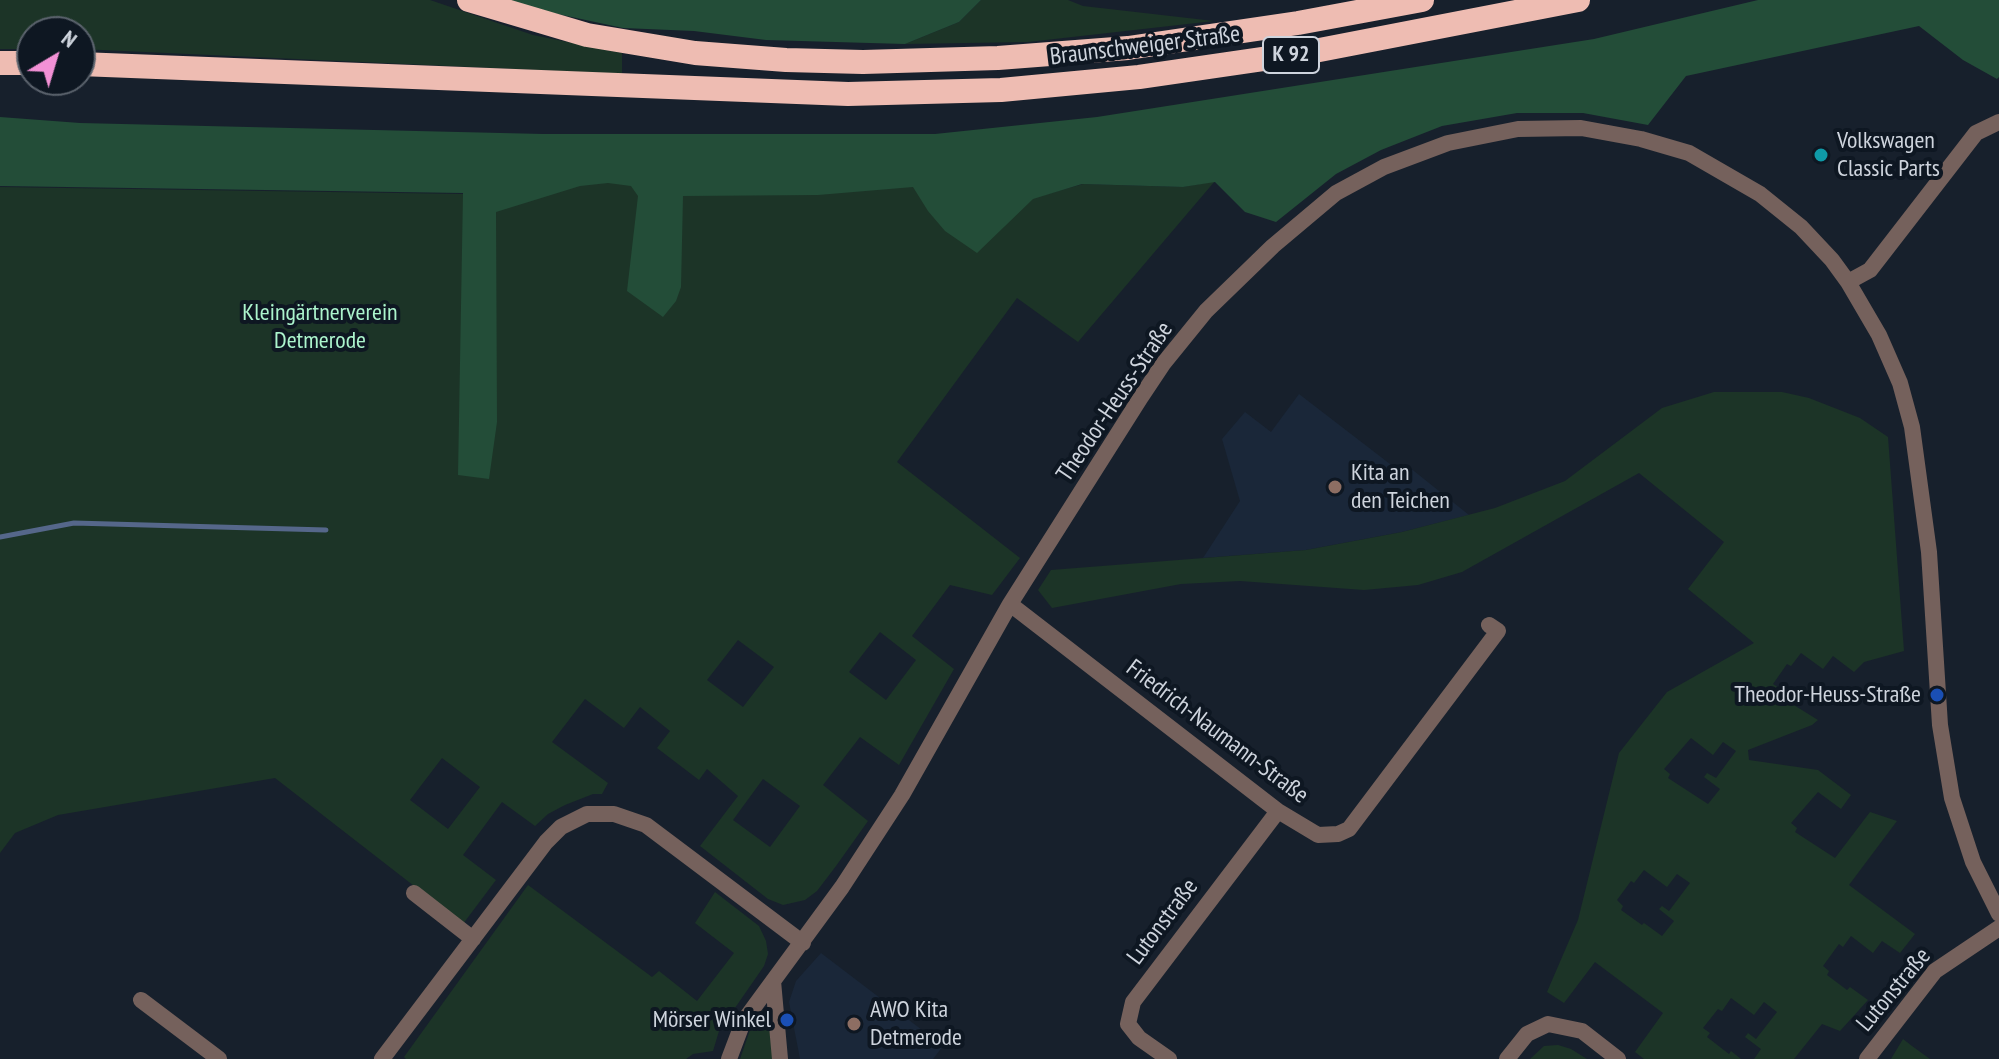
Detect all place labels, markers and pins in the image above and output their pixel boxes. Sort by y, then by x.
place label: Volkswagen Classic Parts [1837,127,1940,183]
marker: Volkswagen Classic Parts [1812,146,1830,164]
place label: Kita an den Teichen [1351,459,1450,515]
marker: Kita an den Teichen [1326,478,1344,496]
place label: Theodor-Heuss-Straße [1734,681,1921,709]
marker: Theodor-Heuss-Straße [1928,686,1946,704]
place label: AWO Kita Detmerode [870,996,962,1052]
place label: Mörser Winkel [653,1006,771,1034]
marker: Mörser Winkel [778,1011,796,1029]
marker: AWO Kita Detmerode [845,1015,863,1033]

